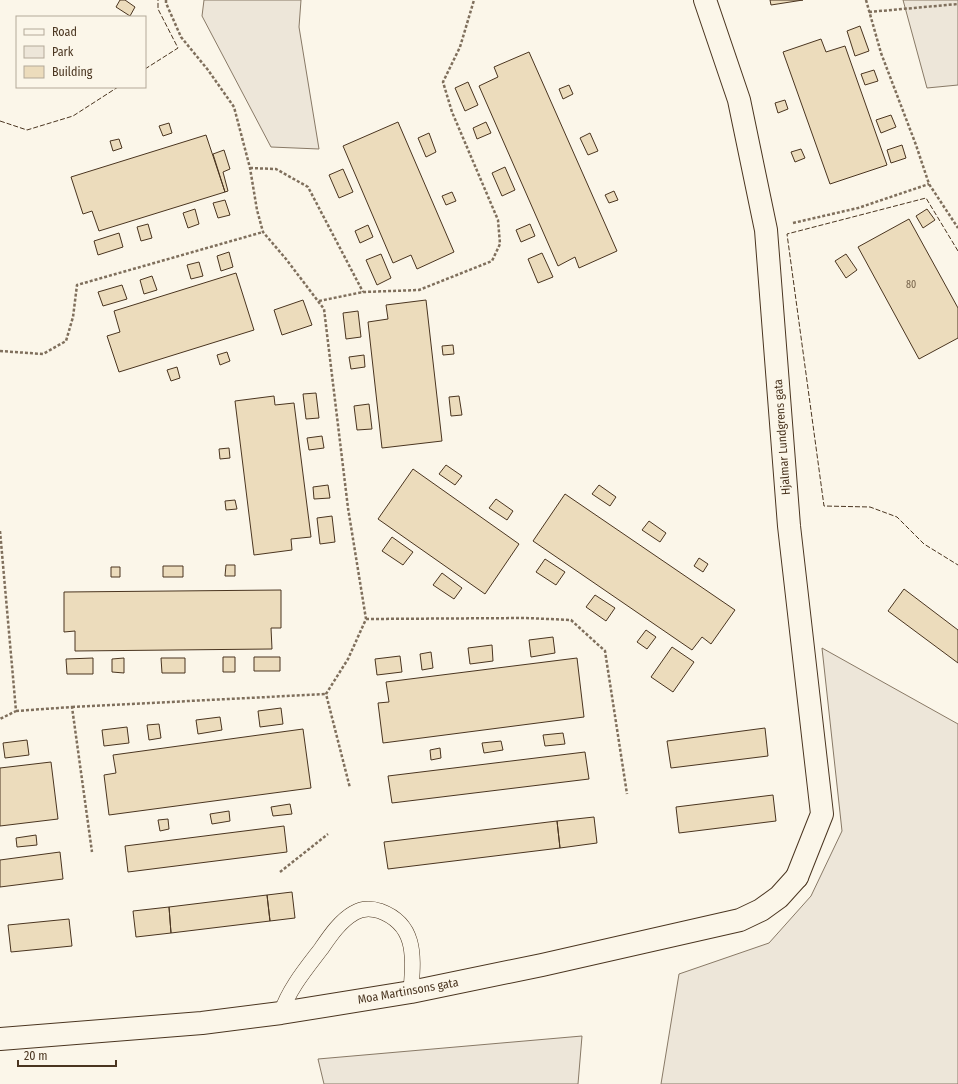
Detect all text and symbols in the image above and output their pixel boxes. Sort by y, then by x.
legend [16,16,146,88]
text: Road [52,25,77,39]
text: Park [52,45,74,59]
text: Building [52,65,93,79]
house number: 80 [906,279,916,291]
street label: Hjalmar Lundgrens gata [771,378,793,495]
street label: Moa Martinsons gata [357,975,460,1007]
scale bar [18,1042,116,1068]
text: 20 m [24,1049,48,1063]

